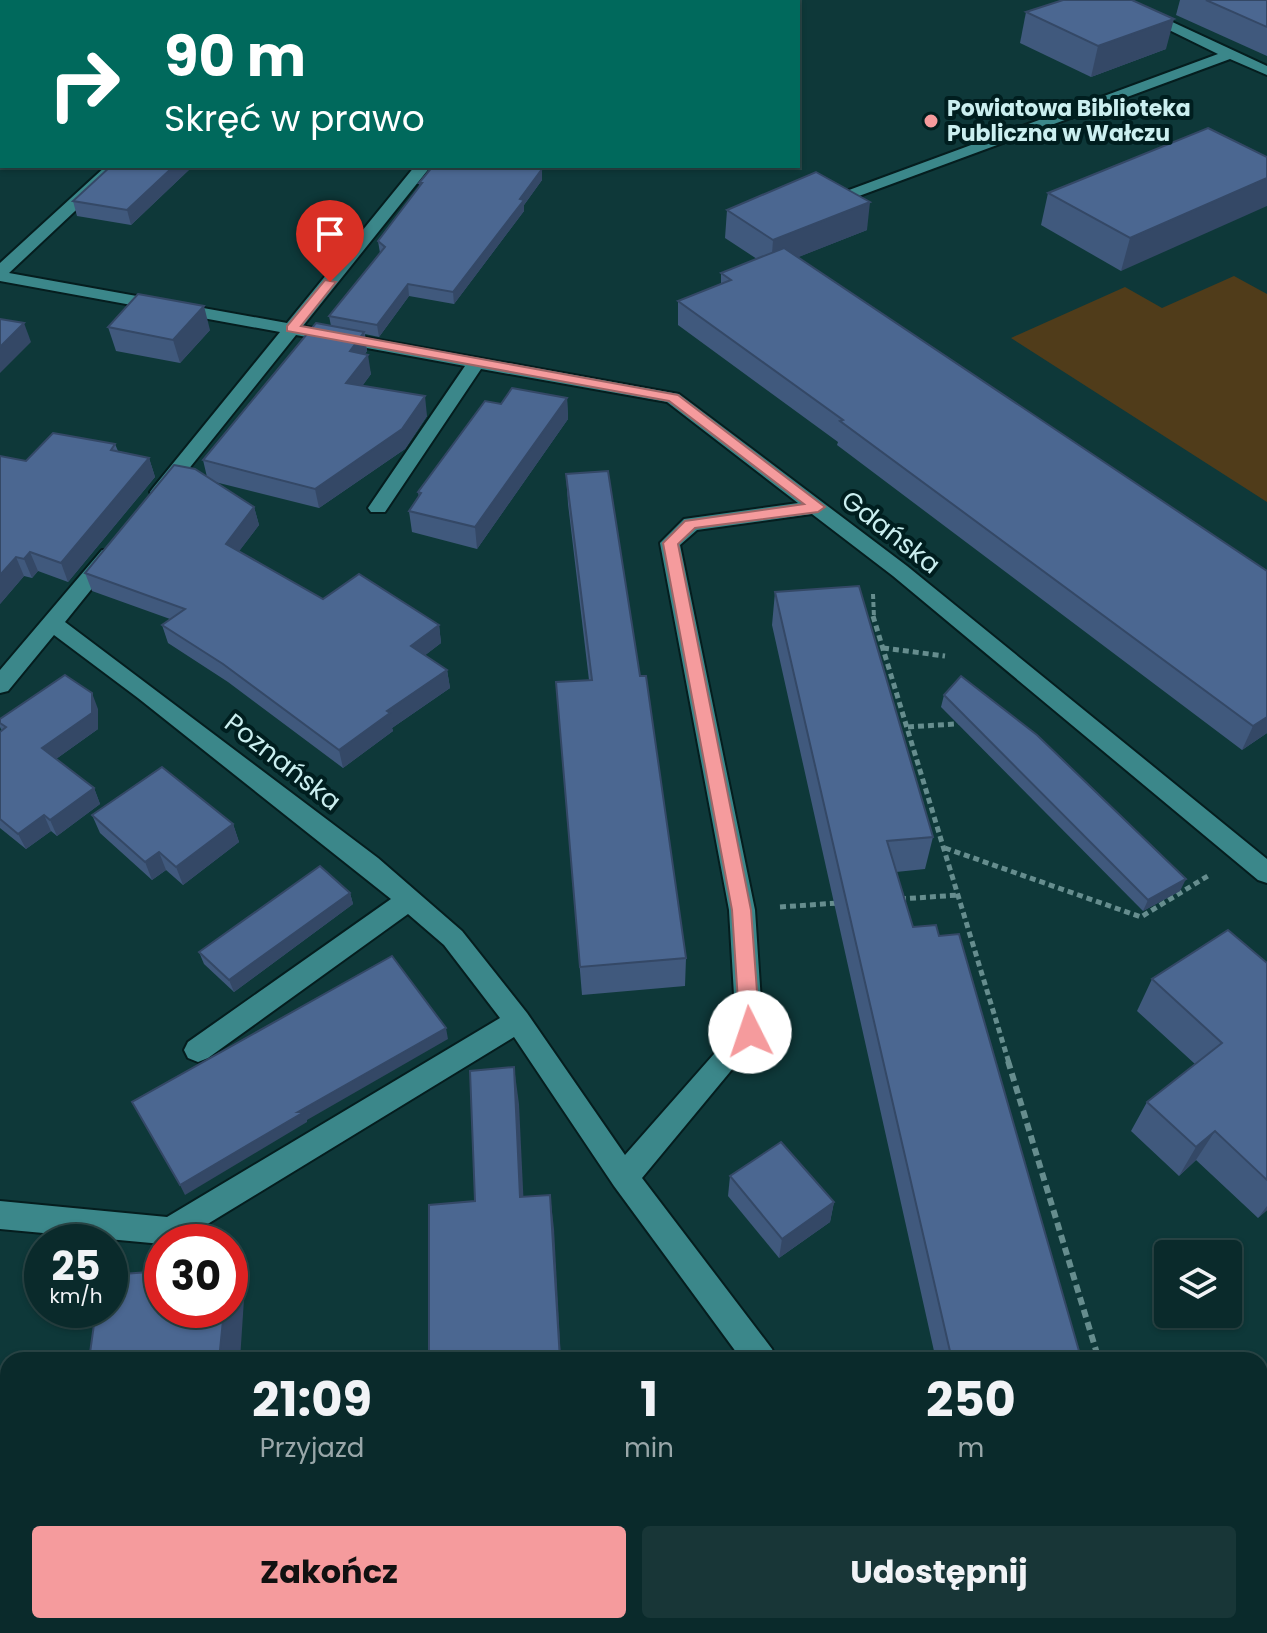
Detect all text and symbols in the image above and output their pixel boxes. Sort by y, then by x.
text: 90 m [164,17,306,96]
icon: right [32,32,136,136]
text: Skręć w prawo [164,93,425,144]
place label: Powiatowa Biblioteka Publiczna w Wałczu [947,93,1191,149]
marker: Powiatowa Biblioteka Publiczna w Wałczu [922,112,940,130]
pin [296,200,364,282]
icon: arrive [308,212,352,256]
street label: Gdańska [834,482,948,582]
street label: Poznańska [217,705,349,819]
position arrow [708,990,792,1074]
speed limit sign: 30 [144,1224,248,1328]
text: 25 [52,1238,100,1294]
map controls [1154,1240,1242,1328]
button: layers [1154,1240,1242,1328]
text: km/h [49,1282,103,1310]
text: 21:09 [252,1366,372,1433]
text: 1 [640,1366,658,1433]
text: 250 [926,1366,1016,1433]
text: Przyjazd [260,1430,364,1466]
text: min [624,1430,674,1466]
text: m [958,1430,984,1466]
button: Zakończ [32,1526,626,1618]
button: Udostępnij [642,1526,1236,1618]

